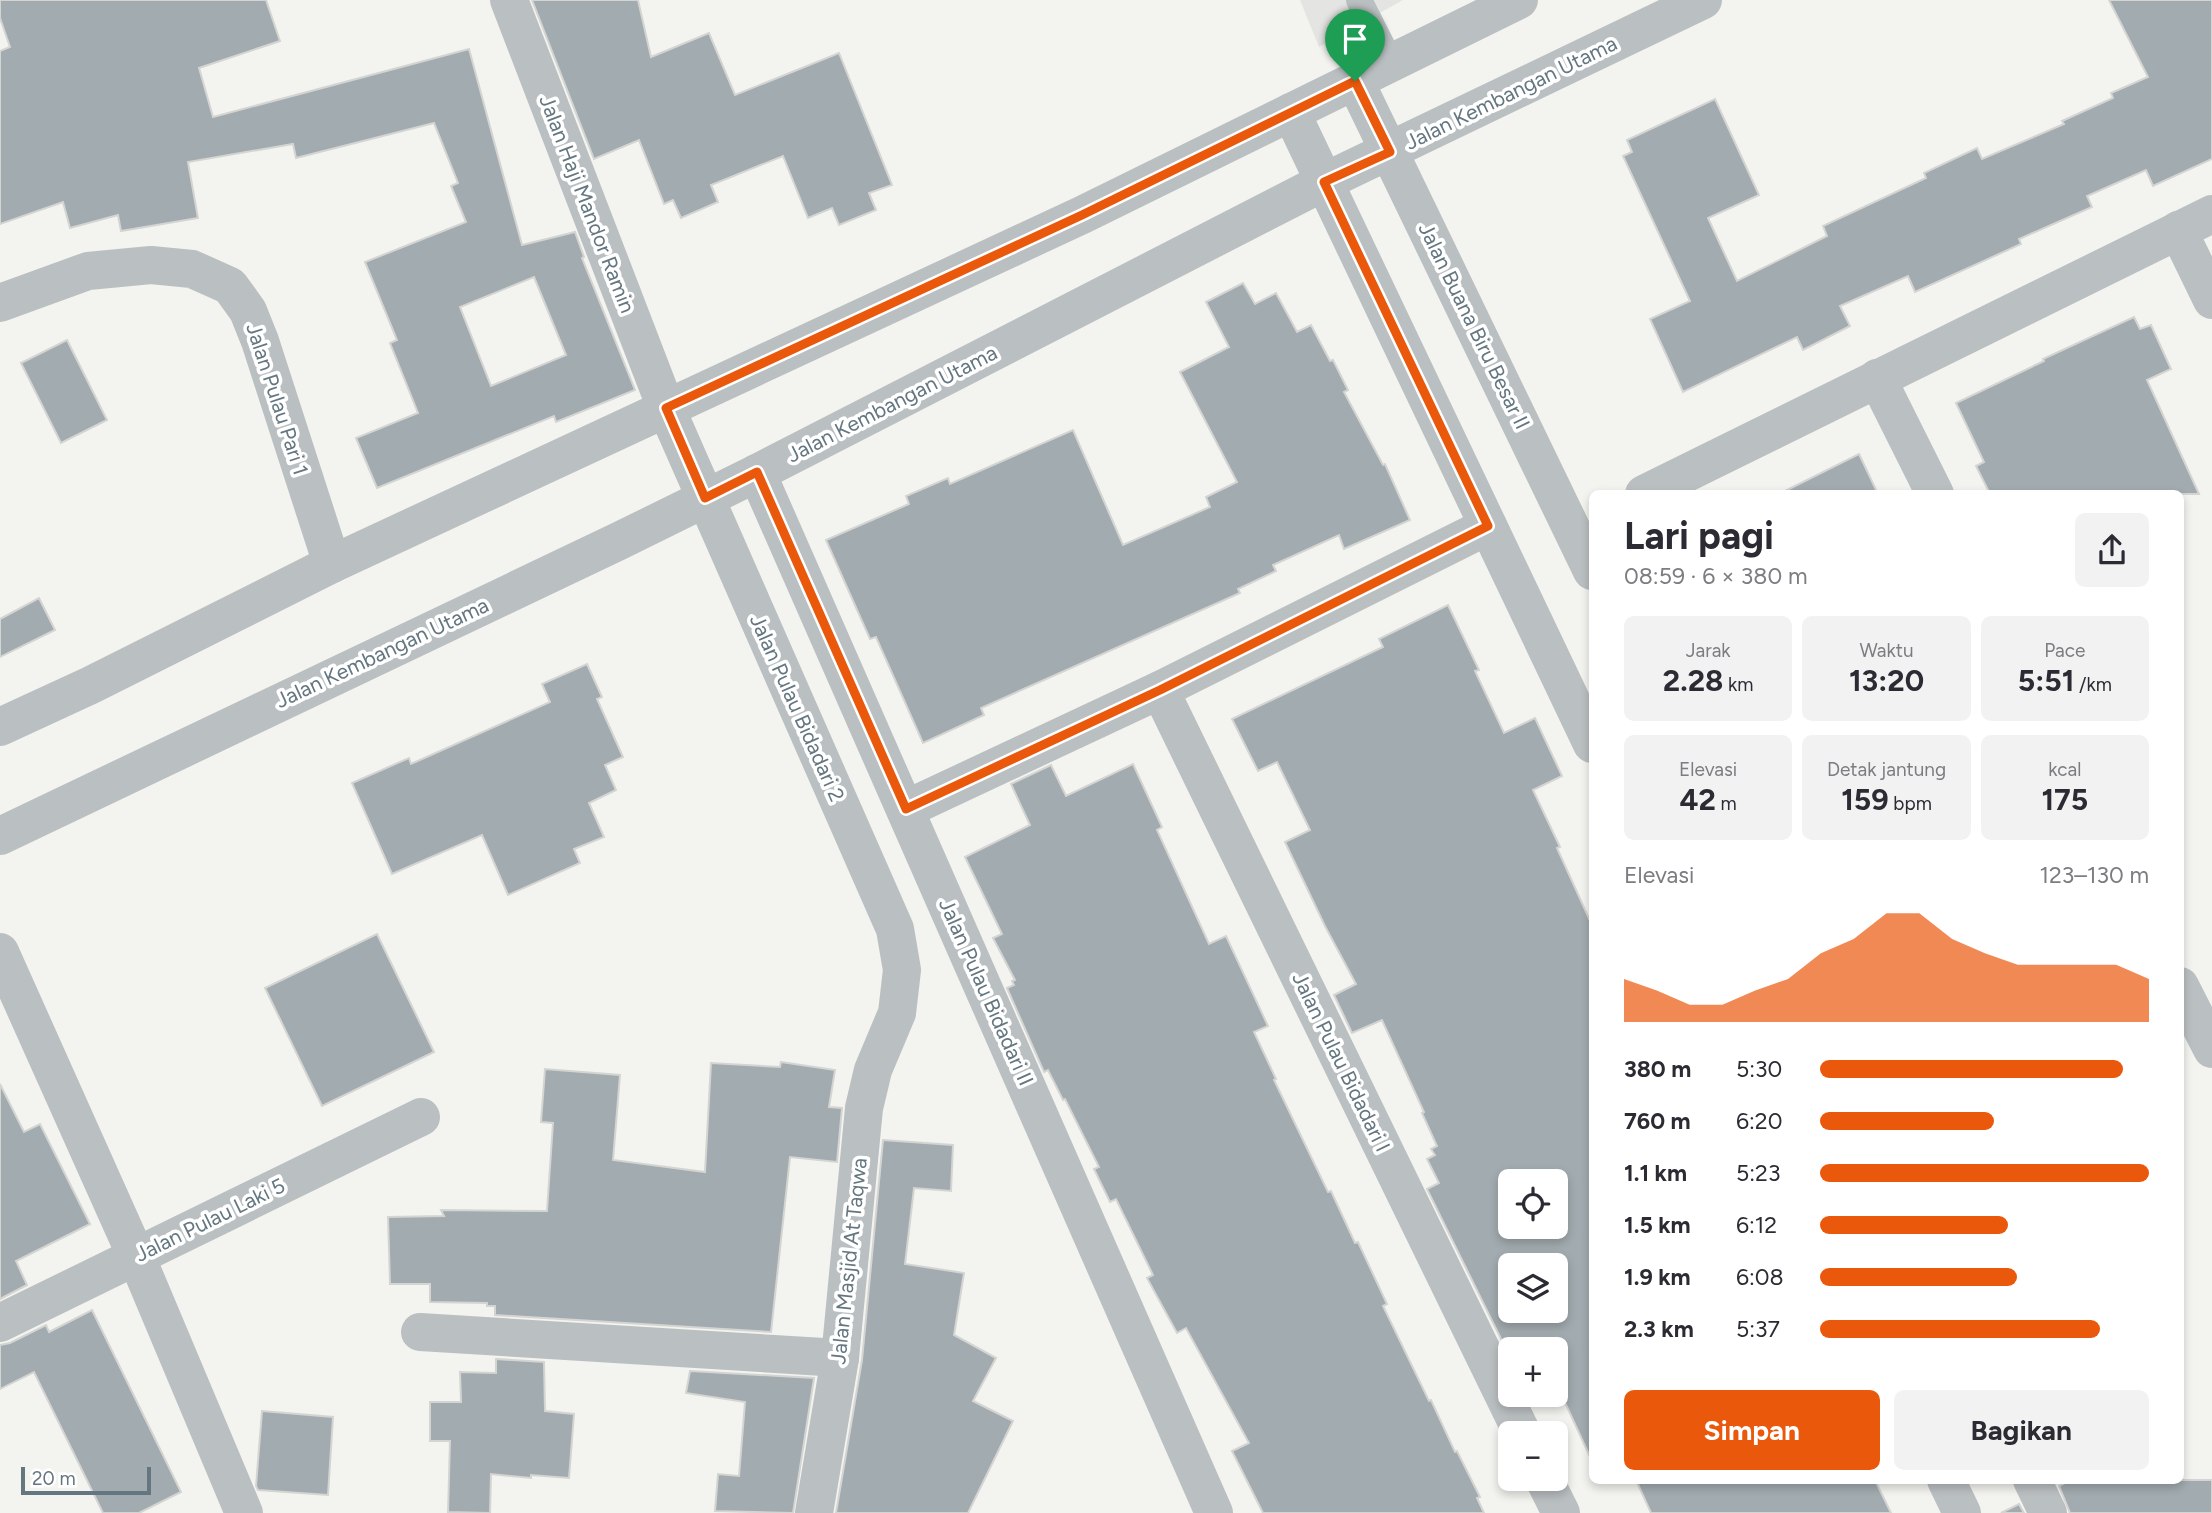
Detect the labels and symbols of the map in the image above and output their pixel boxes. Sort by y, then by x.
pin [1325,9,1385,81]
street label: Jalan Kembangan Utama [1401,30,1621,155]
street label: Jalan Haji Mandor Ramin [534,91,641,316]
street label: Jalan Buana Biru Besar II [1414,218,1535,433]
street label: Jalan Pulau Pari 1 [241,320,314,478]
street label: Jalan Kembangan Utama [783,340,1001,467]
street label: Jalan Kembangan Utama [271,592,492,713]
street label: Jalan Pulau Bidadari 2 [745,610,850,805]
street label: Jalan Pulau Bidadari II [934,894,1039,1089]
street label: Jalan Pulau Bidadari I [1287,968,1396,1156]
street label: Jalan Masjid At Taqwa [825,1156,872,1365]
street label: Jalan Pulau Laki 5 [131,1172,289,1267]
scale bar [21,1464,150,1496]

